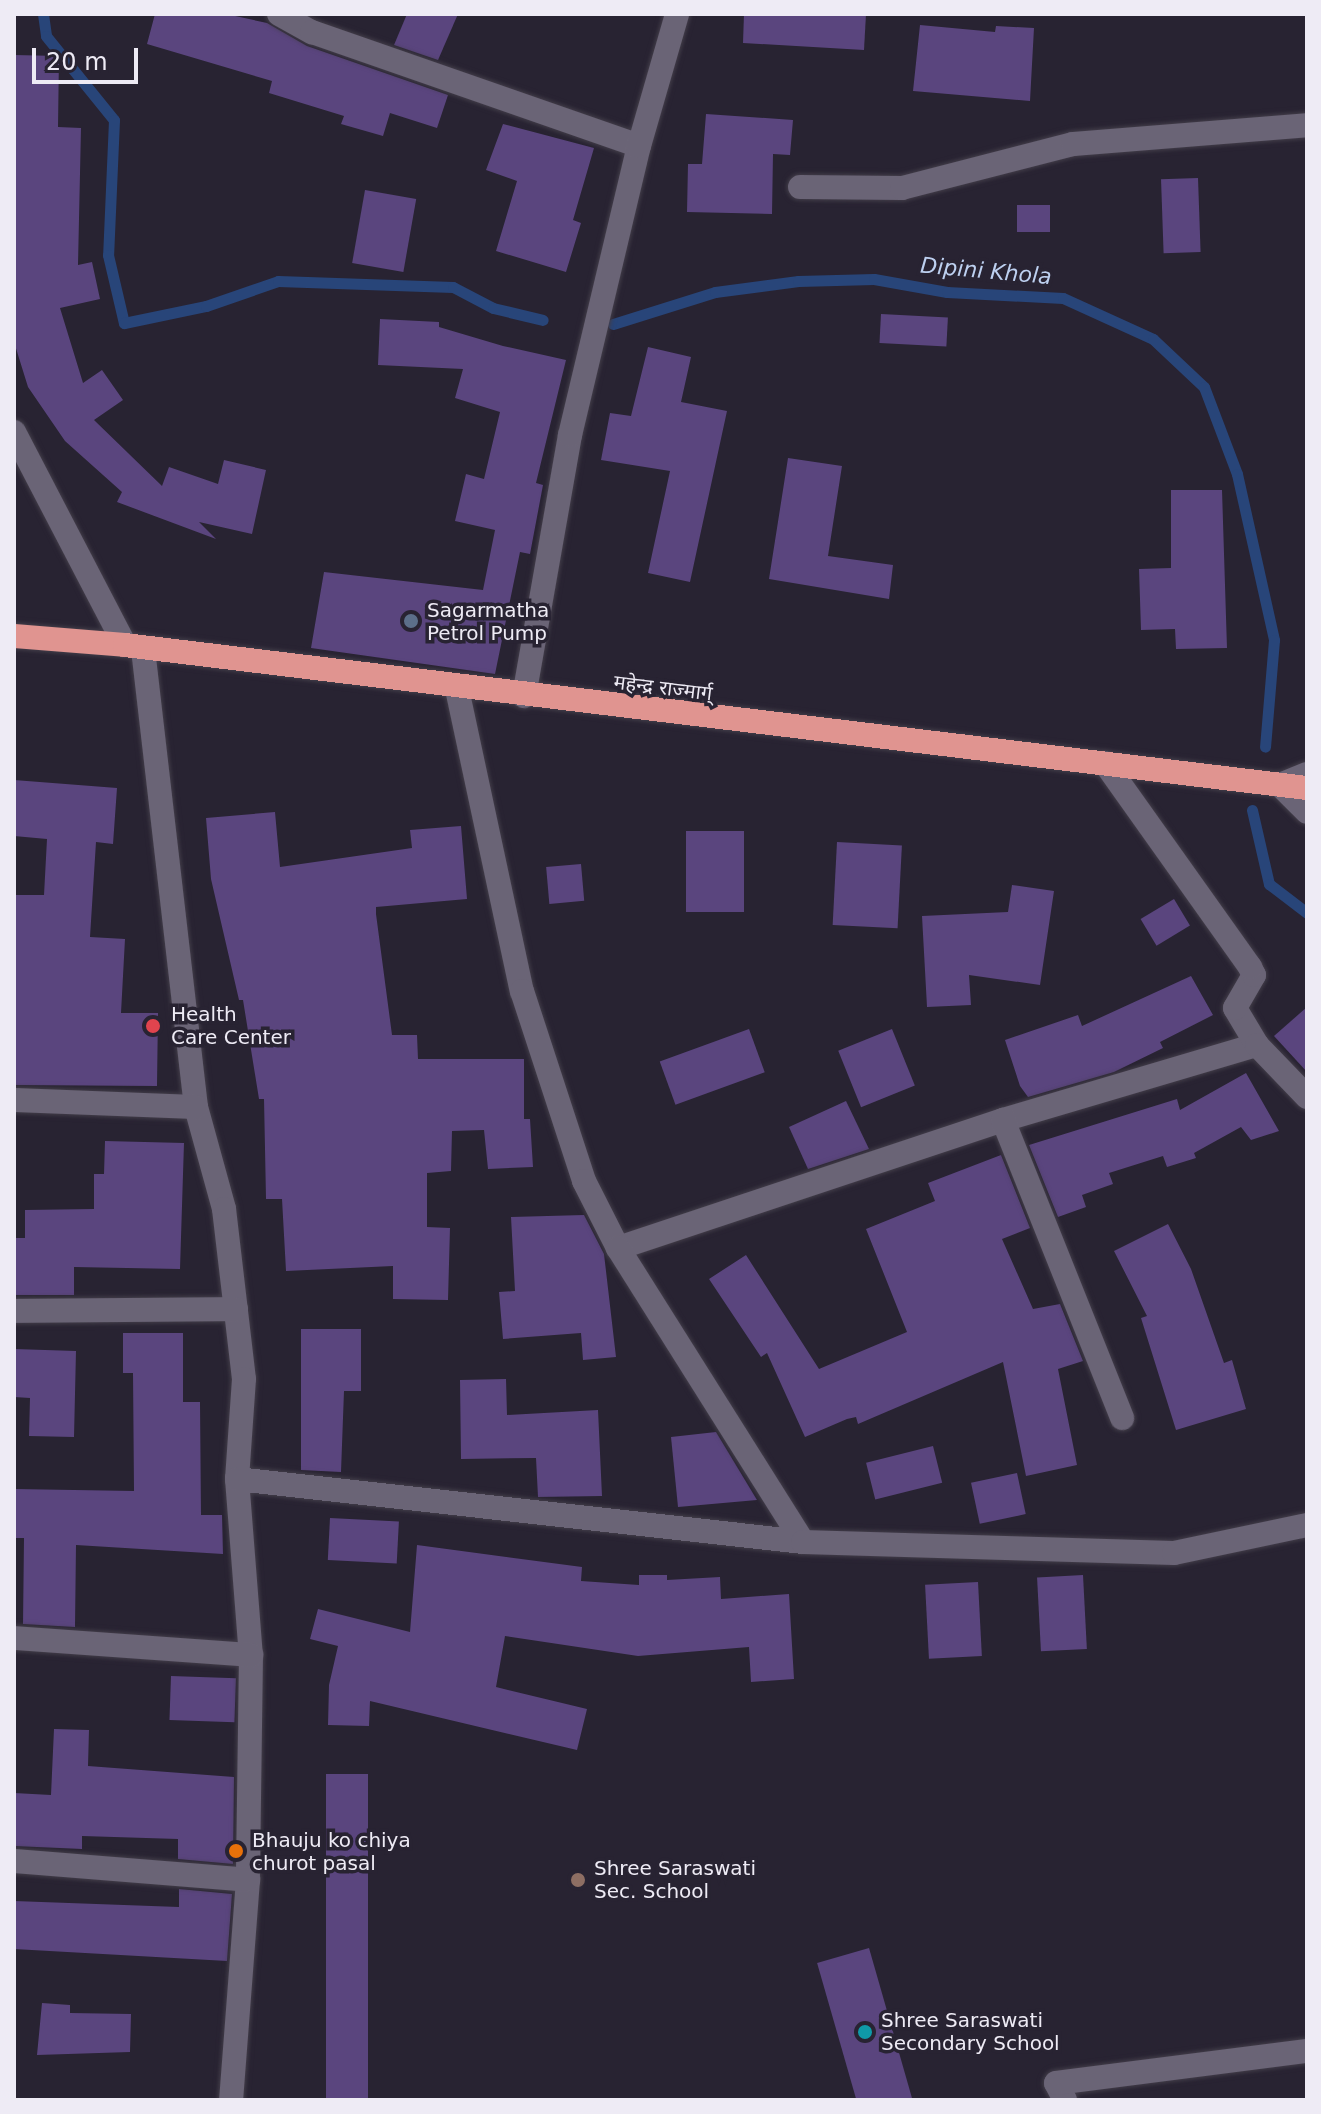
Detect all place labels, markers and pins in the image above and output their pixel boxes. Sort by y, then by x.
place label: Sagarmatha Petrol Pump [427,598,549,645]
marker: Sagarmatha Petrol Pump [402,612,420,630]
place label: Health Care Center [171,1002,291,1049]
marker: Health Care Center [142,1015,164,1037]
place label: Bhauju ko chiya churot pasal [252,1828,411,1875]
marker: Bhauju ko chiya churot pasal [227,1842,245,1860]
place label: Shree Saraswati Sec. School [594,1856,756,1903]
marker: Shree Saraswati Sec. School [569,1871,587,1889]
place label: Shree Saraswati Secondary School [881,2008,1060,2055]
marker: Shree Saraswati Secondary School [856,2023,874,2041]

